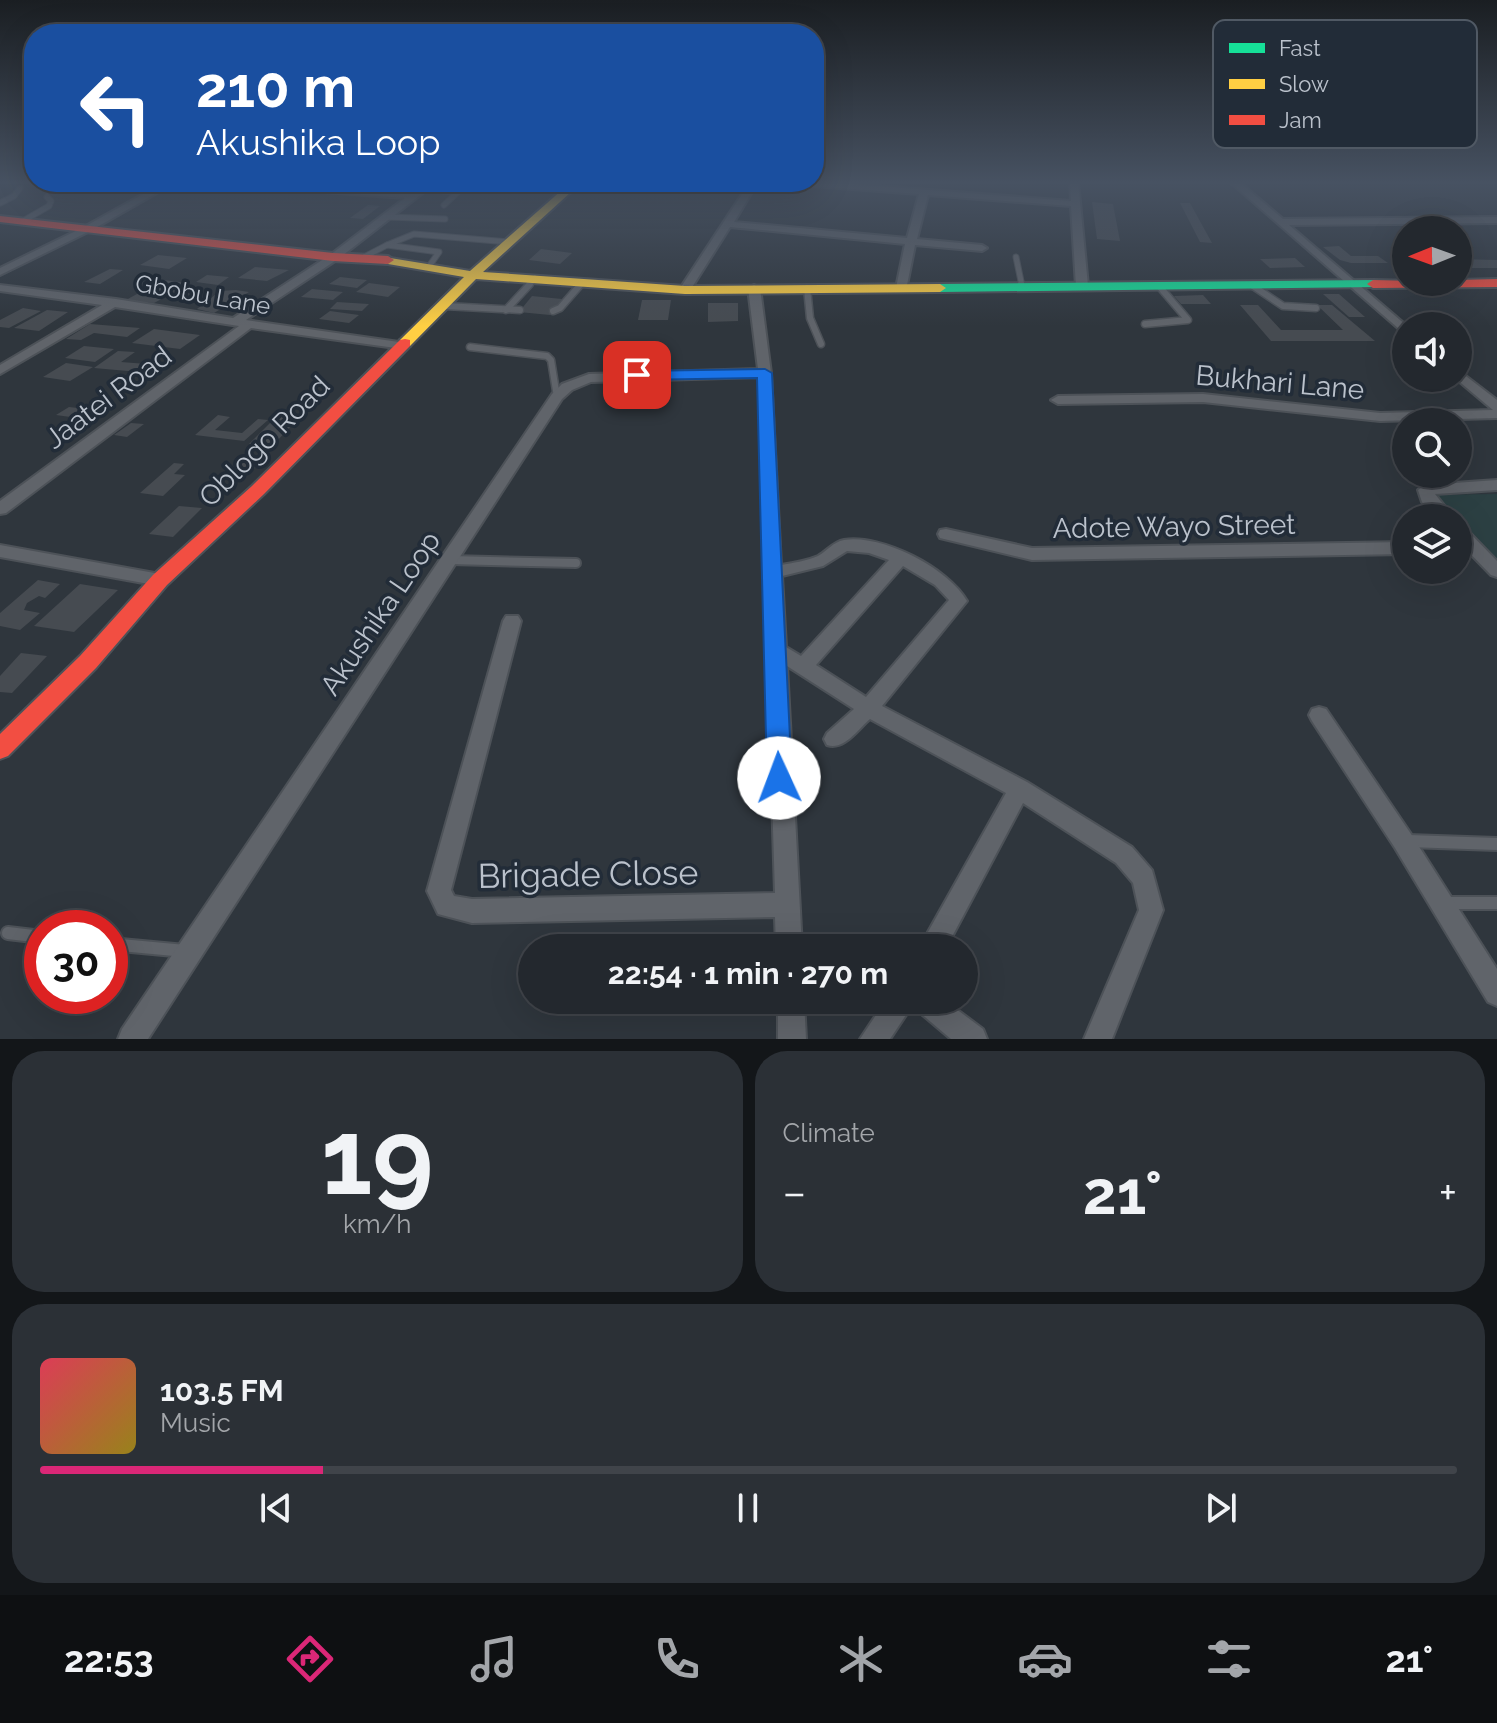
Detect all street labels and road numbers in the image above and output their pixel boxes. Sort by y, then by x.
street label: Gbobu Lane [133,268,273,321]
street label: Jaatei Road [39,339,178,456]
street label: Bukhari Lane [1194,359,1366,406]
street label: Oblogo Road [192,369,336,513]
street label: Adote Wayo Street [1052,508,1296,545]
street label: Akushika Loop [314,525,447,701]
street label: Brigade Close [477,852,699,896]

